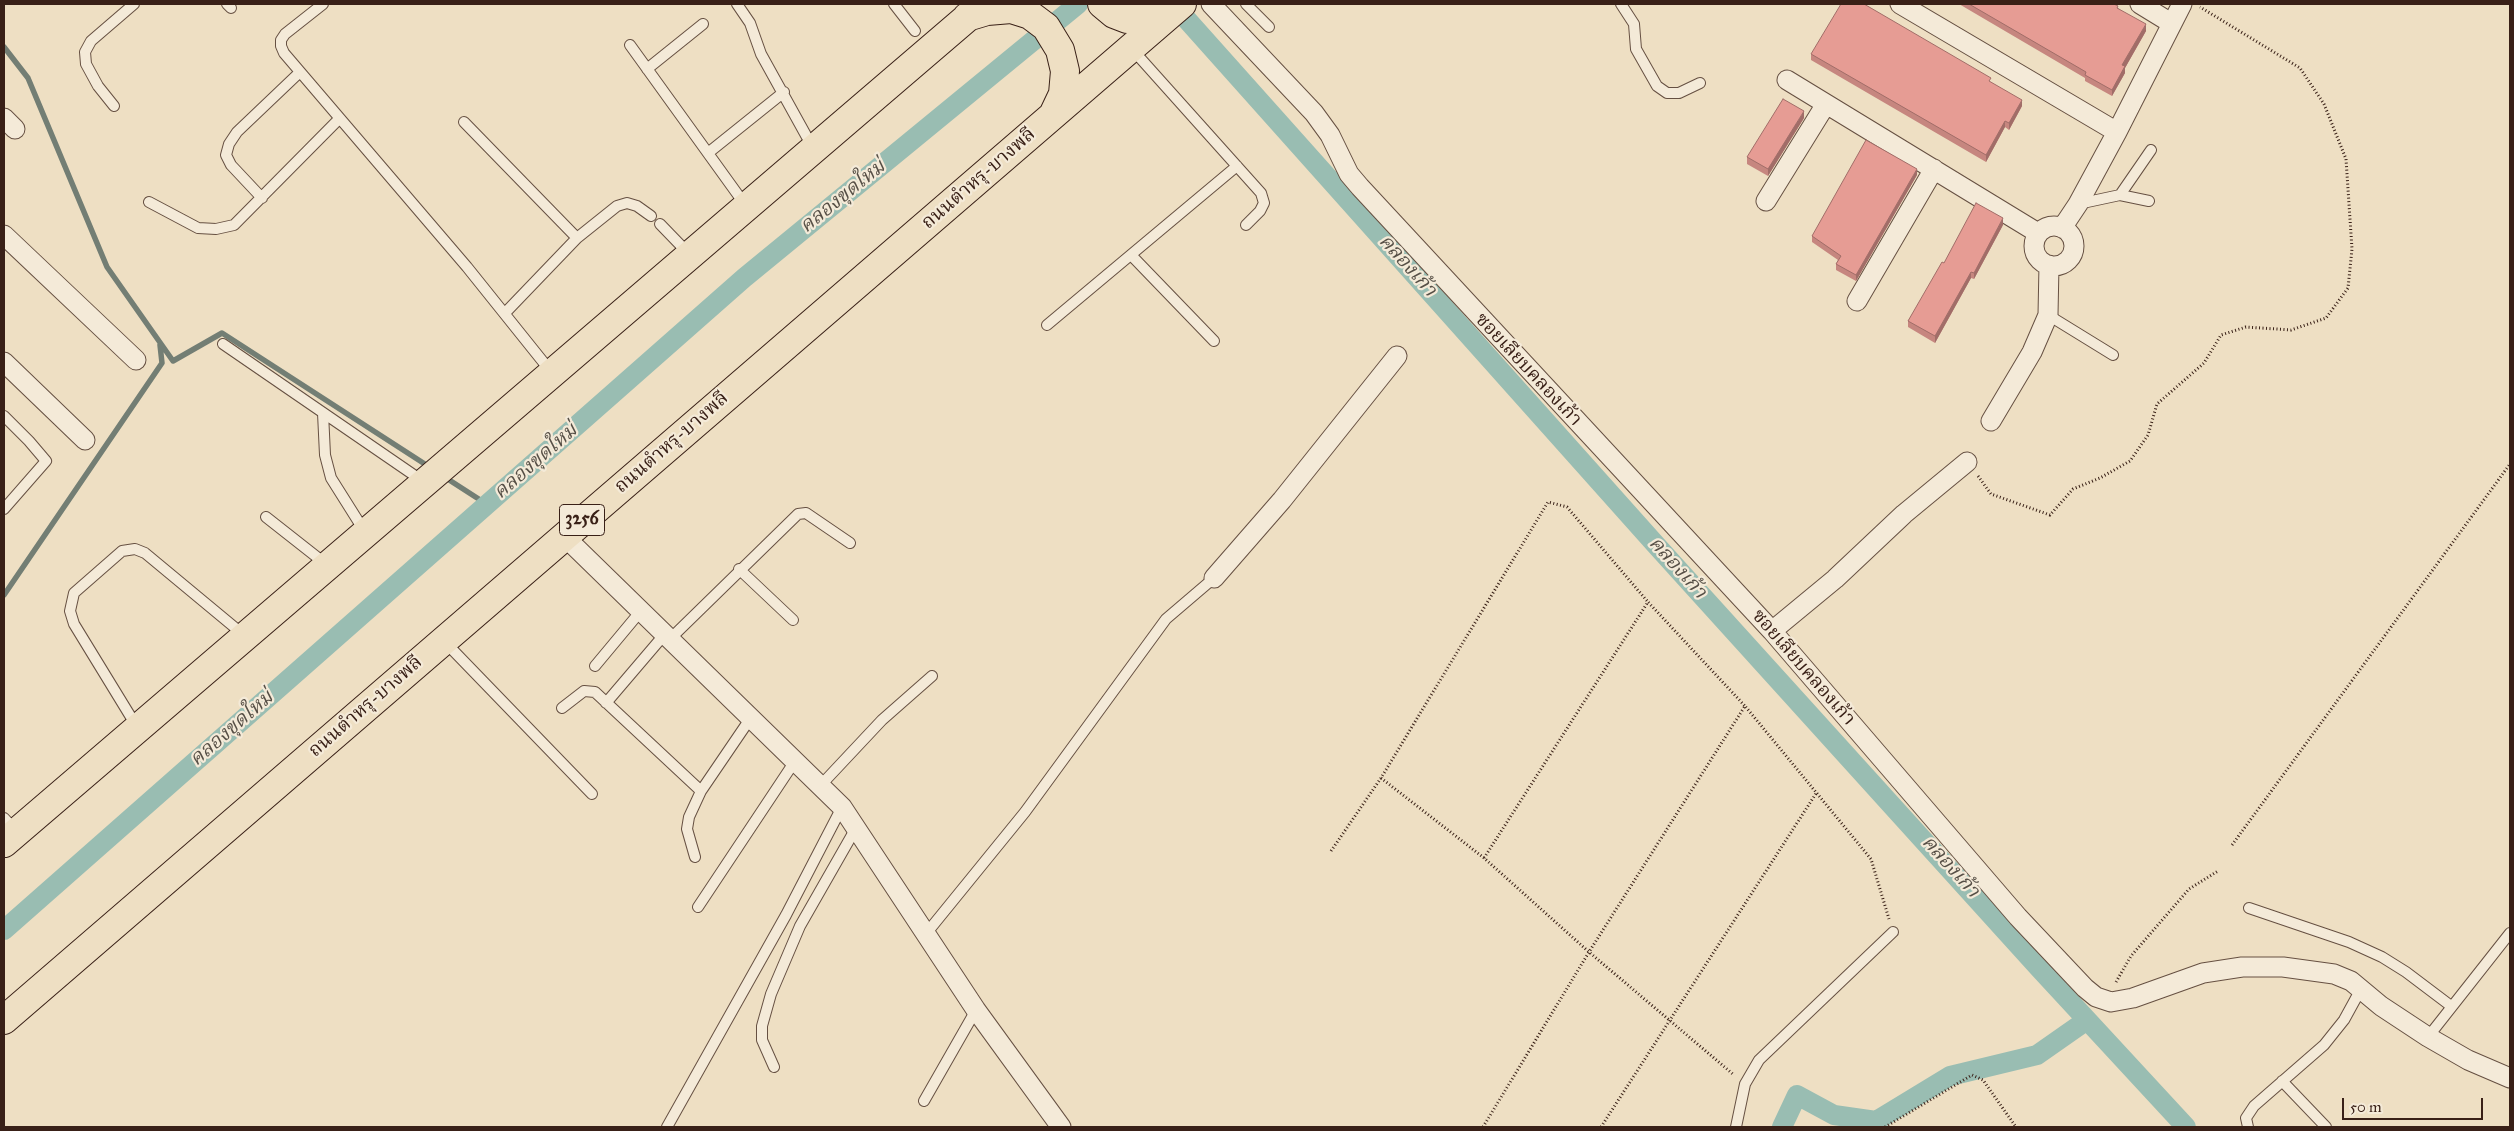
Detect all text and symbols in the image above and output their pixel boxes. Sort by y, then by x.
street label: ถนนตำหรุ-บางพลี [917,123,1041,235]
water label: คลองขุดใหม่ [795,155,891,239]
water label: คลองเก้า [1373,230,1441,302]
street label: ซอยเลียบคลองเก้า [1470,309,1586,431]
street label: ถนนตำหรุ-บางพลี [610,387,734,499]
water label: คลองขุดใหม่ [489,419,583,505]
road number: 3256 [560,504,604,536]
water label: คลองเก้า [1643,532,1711,604]
street label: ซอยเลียบคลองเก้า [1746,605,1860,731]
street label: ถนนตำหรุ-บางพลี [304,651,428,763]
water label: คลองขุดใหม่ [185,686,279,772]
water label: คลองเก้า [1916,831,1984,903]
scale bar [2344,1088,2485,1120]
text: 50 m [2350,1098,2382,1116]

